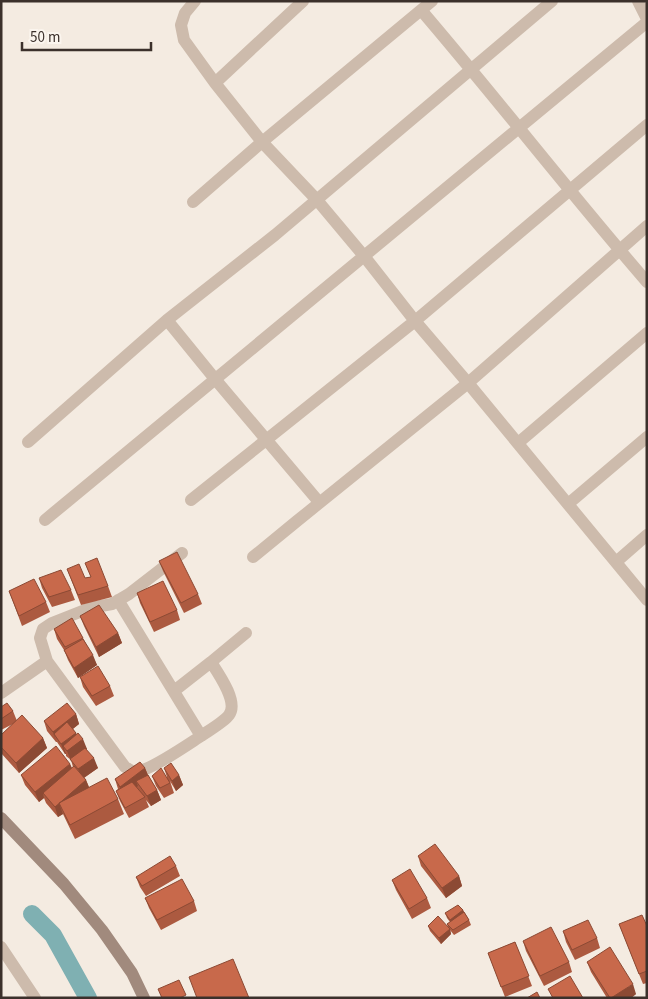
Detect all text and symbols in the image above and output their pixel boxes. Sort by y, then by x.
scale bar [22,20,151,52]
text: 50 m [30,27,60,48]

